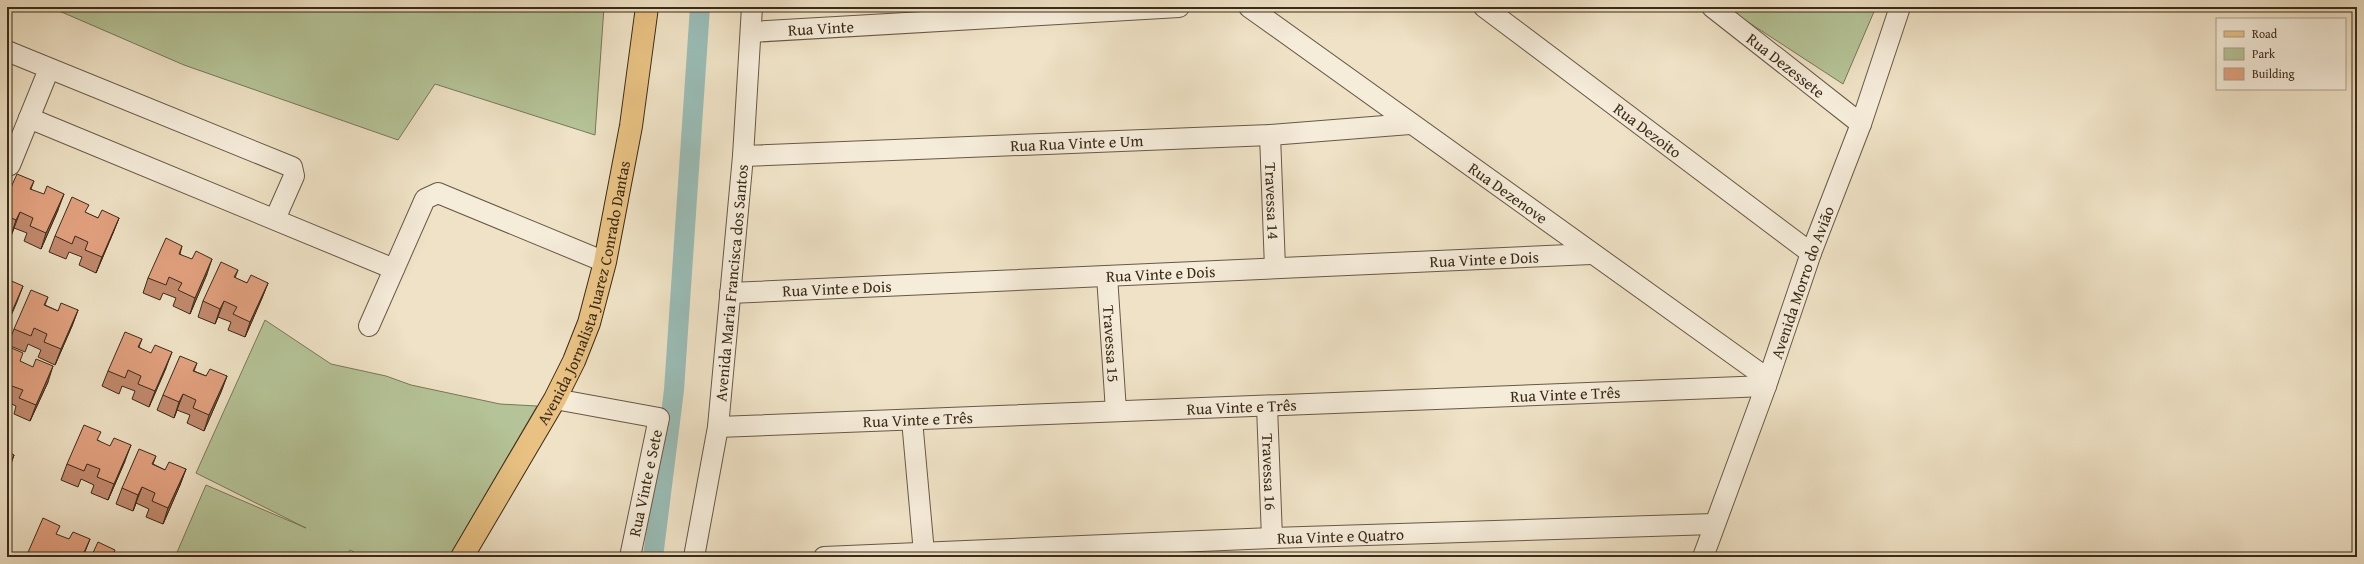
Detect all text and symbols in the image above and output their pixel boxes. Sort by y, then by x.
street label: Rua Vinte [787,14,855,42]
legend [2216,18,2346,90]
text: Road [2252,25,2278,42]
street label: Rua Dezessete [1742,27,1830,104]
text: Park [2252,45,2276,62]
text: Building [2252,65,2295,82]
street label: Rua Dezoito [1609,97,1687,164]
street label: Rua Rua Vinte e Um [1010,128,1144,157]
street label: Rua Dezenove [1464,156,1553,230]
street label: Avenida Jornalista Juarez Conrado Dantas [530,159,636,429]
street label: Travessa 14 [1259,162,1286,240]
street label: Avenida Maria Francisca dos Santos [708,163,754,402]
street label: Avenida Morro do Avião [1764,202,1840,362]
street label: Rua Vinte e Dois [1429,244,1539,273]
street label: Rua Vinte e Dois [1105,259,1216,288]
street label: Rua Vinte e Dois [782,274,892,303]
street label: Travessa 15 [1097,305,1126,383]
street label: Rua Vinte e Três [1510,380,1621,408]
street label: Rua Vinte e Três [1186,392,1297,421]
street label: Rua Vinte e Três [862,405,973,433]
street label: Rua Vinte e Sete [622,427,668,539]
street label: Travessa 16 [1256,433,1283,511]
street label: Rua Vinte e Quatro [1277,522,1404,550]

